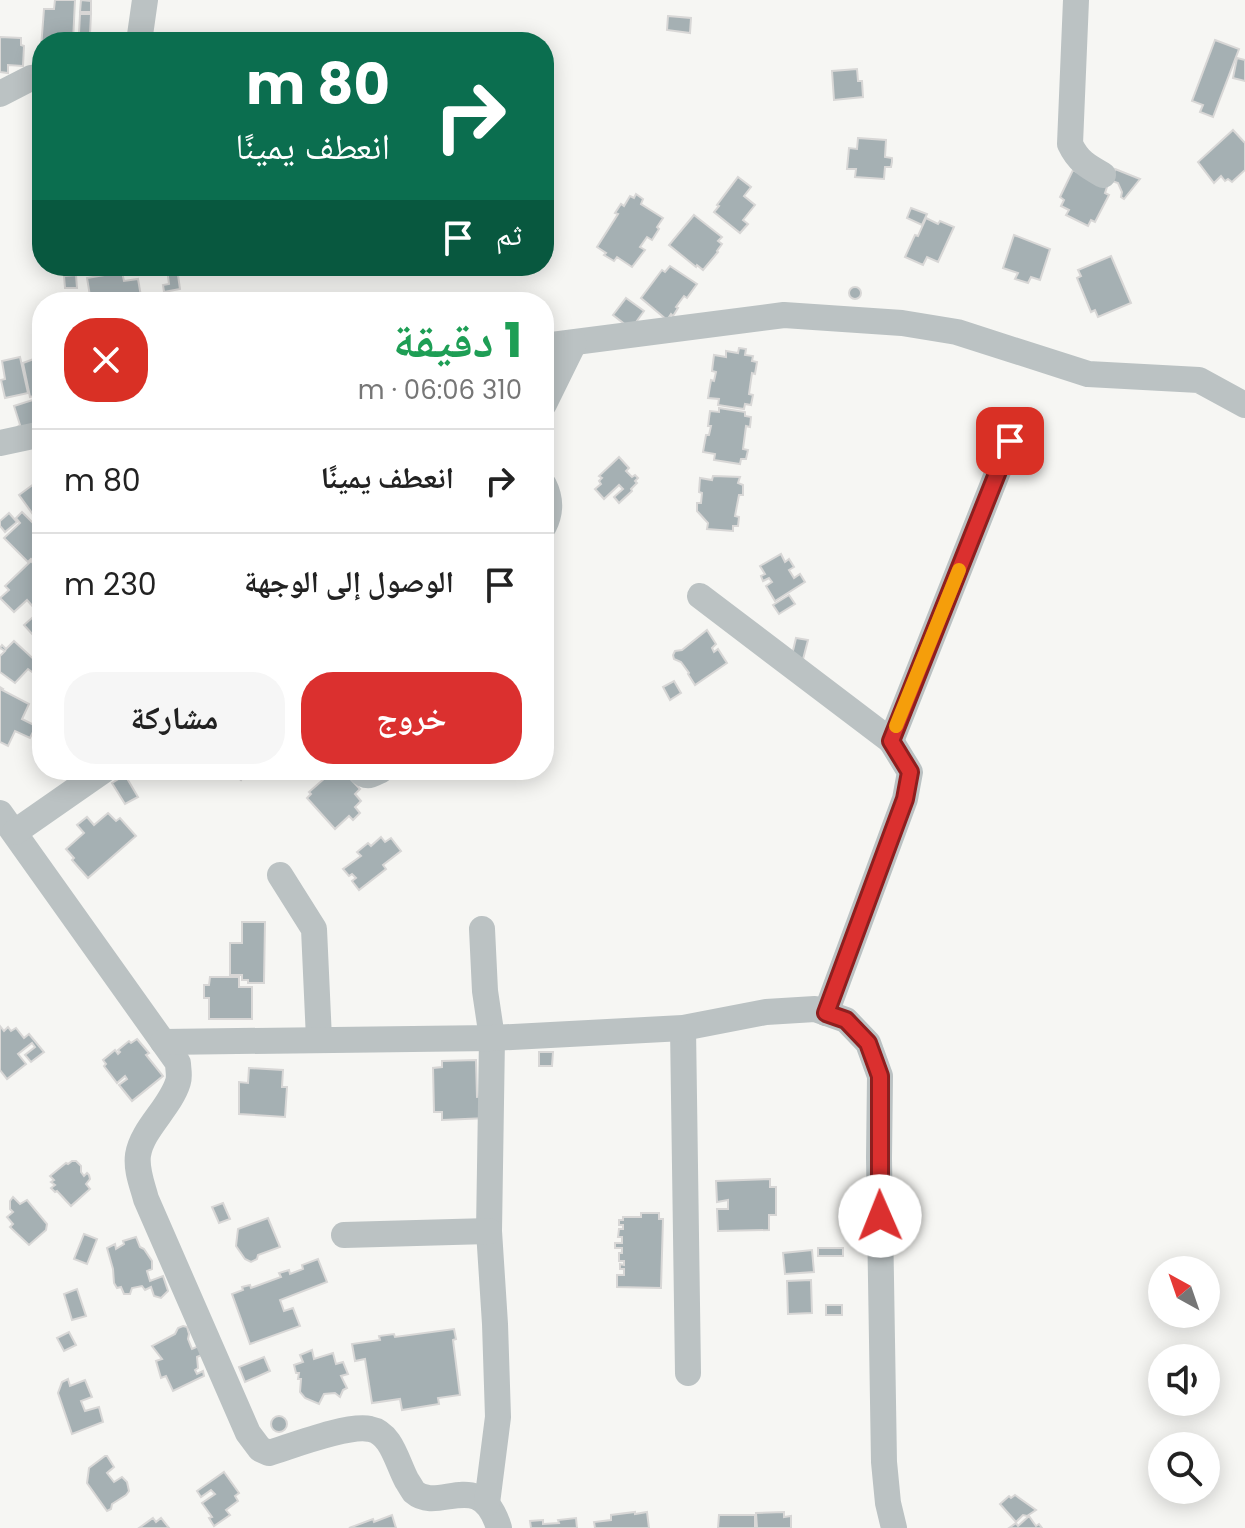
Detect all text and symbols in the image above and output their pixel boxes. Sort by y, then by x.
text: 80 m [246,45,390,124]
icon: right [418,64,522,168]
text: انعطف يمينًا [235,121,390,172]
text: ثم [496,213,522,256]
icon: arrive [436,216,480,260]
text: 1 دقيقة [393,307,522,374]
button: close [64,318,148,402]
text: 310 m · 06:06 [358,372,522,408]
pin [976,407,1044,475]
icon: arrive [988,419,1032,463]
text: انعطف يمينًا [320,456,454,499]
text: 80 m [64,459,141,502]
icon: right [478,459,522,503]
text: الوصول إلى الوجهة [244,560,454,603]
text: 230 m [64,563,157,606]
icon: arrive [478,563,522,607]
button: مشاركة [64,672,285,764]
button: خروج [301,672,522,764]
position arrow [838,1174,922,1258]
north arrow [1148,1256,1220,1328]
map controls [1148,1256,1220,1504]
button: sound [1148,1344,1220,1416]
button: search [1148,1432,1220,1504]

